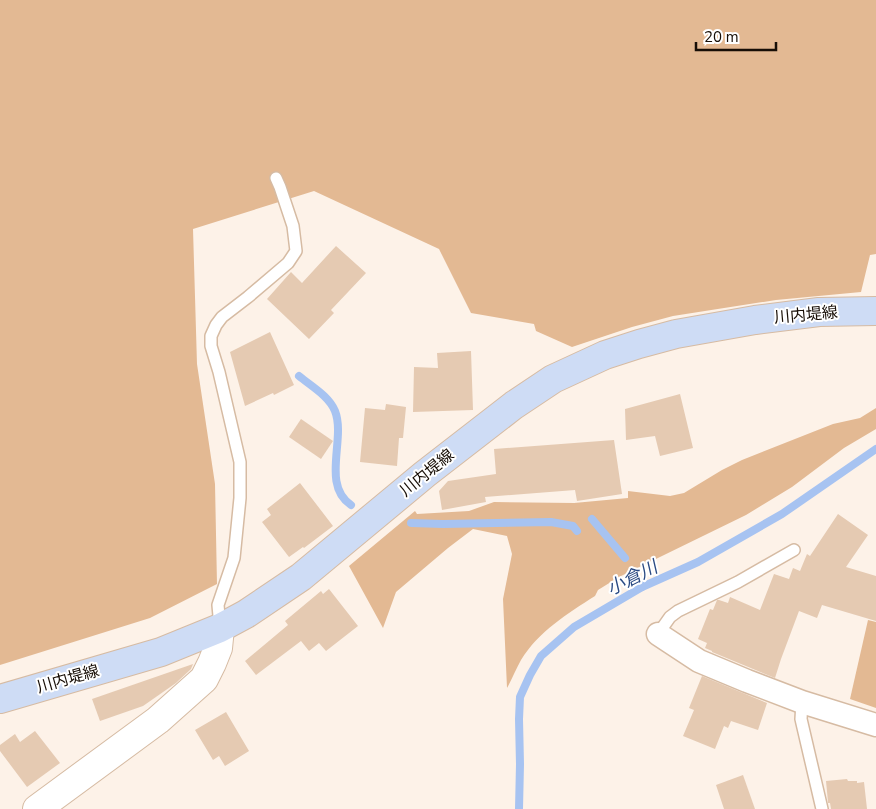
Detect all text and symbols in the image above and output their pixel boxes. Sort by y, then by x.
scale bar [696,20,776,52]
text: 20 m [704,27,739,47]
street label: 川内堤線 [773,301,839,329]
street label: 川内堤線 [395,444,459,502]
water label: 小倉川 [602,554,663,601]
street label: 川内堤線 [34,660,102,698]

